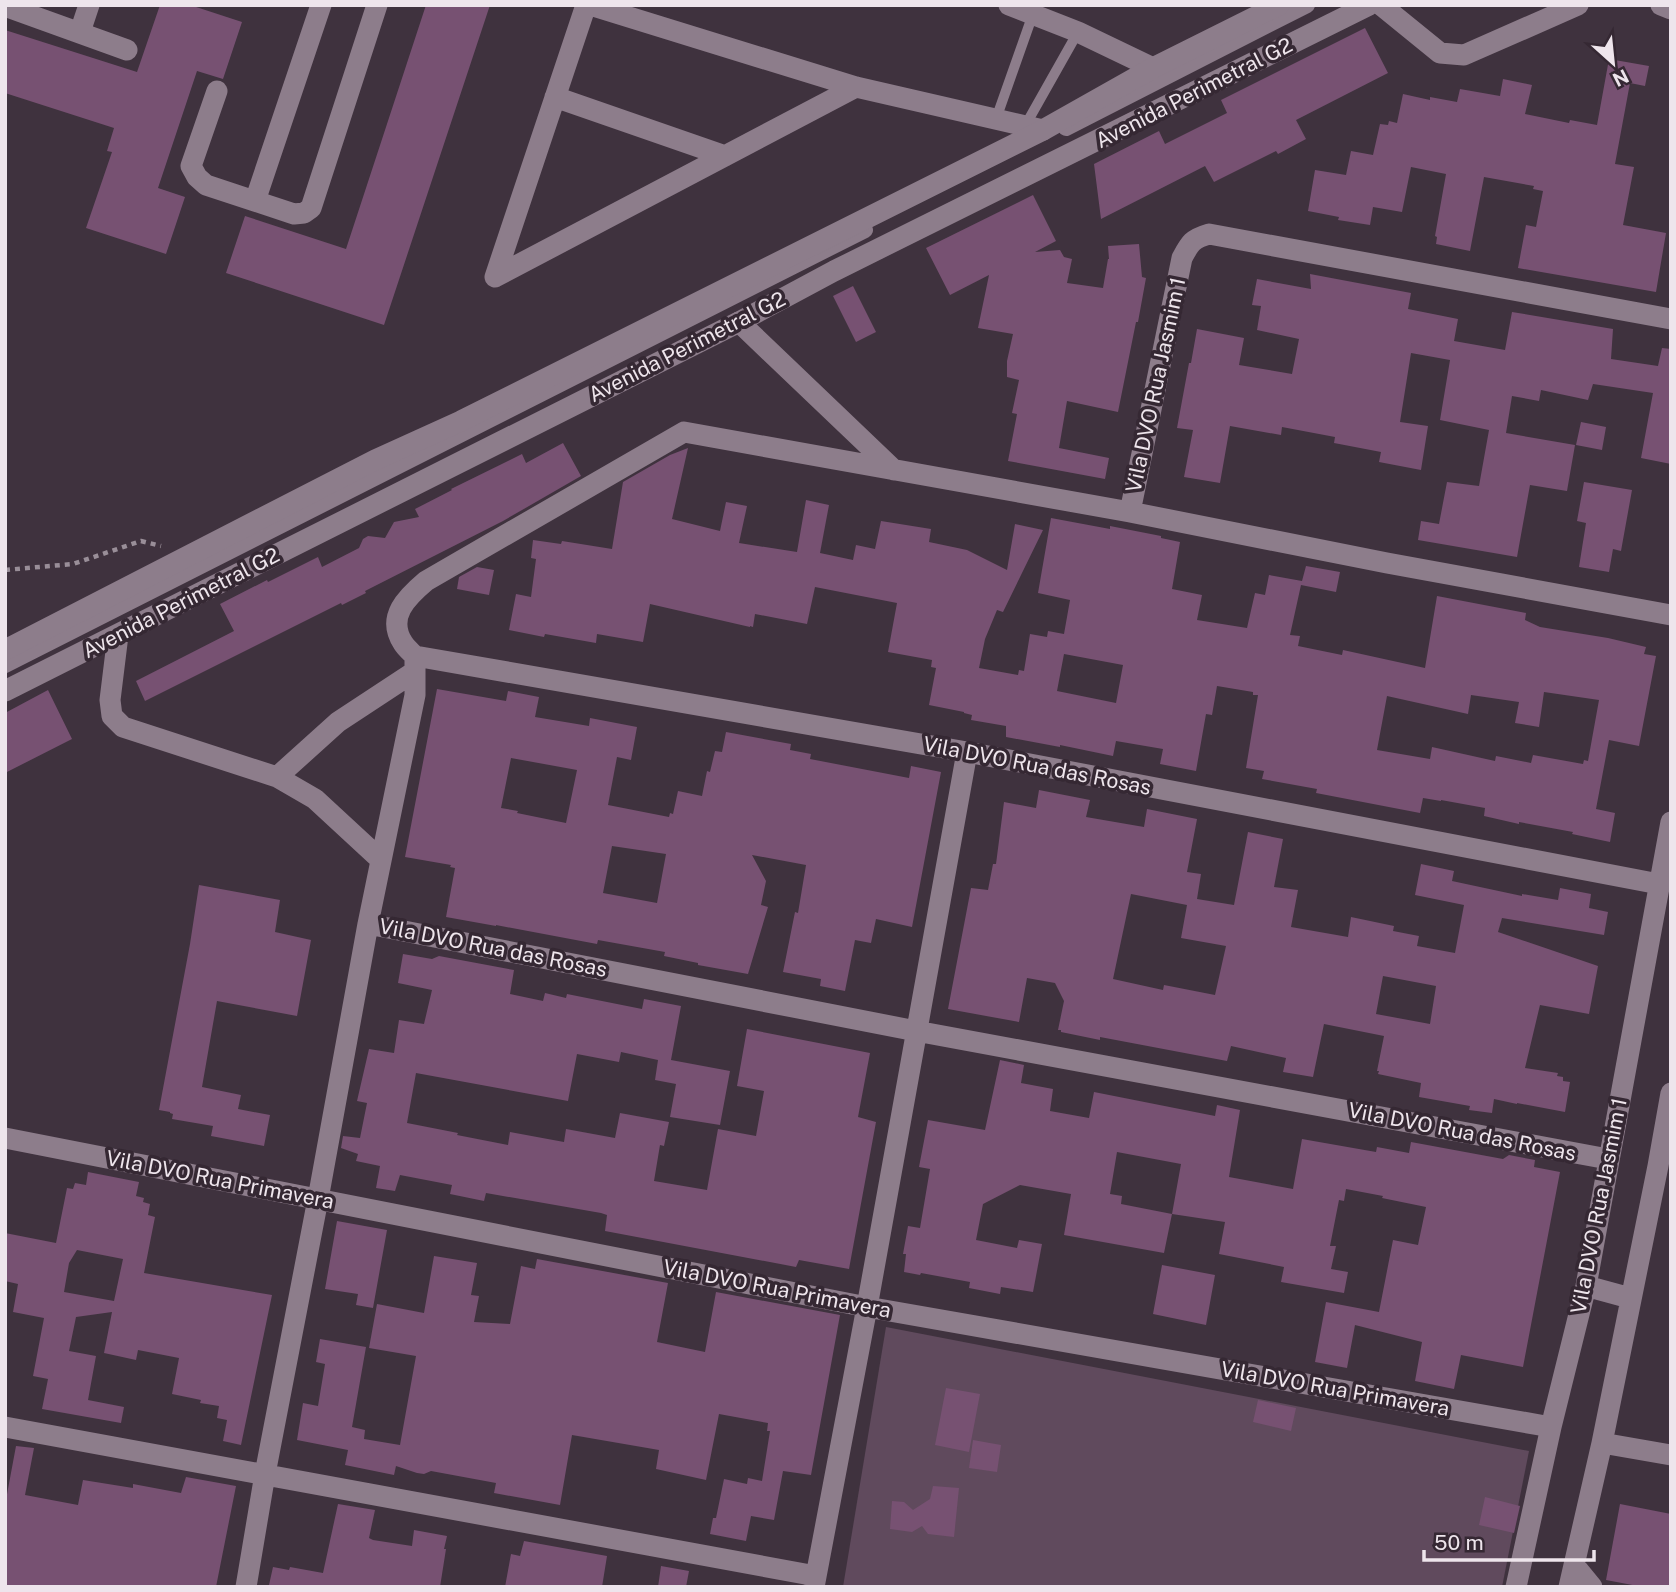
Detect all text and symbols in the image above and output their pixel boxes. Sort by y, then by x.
north arrow [1578,28,1648,98]
street label: Avenida Perimetral G2 [1091,32,1296,153]
text: N [1609,65,1632,91]
street label: Vila DVO Rua Jasmim 1 [1120,275,1191,495]
street label: Avenida Perimetral G2 [584,286,789,407]
street label: Avenida Perimetral G2 [78,542,283,663]
street label: Vila DVO Rua das Rosas [921,731,1153,800]
street label: Vila DVO Rua das Rosas [377,913,609,982]
street label: Vila DVO Rua Jasmim 1 [1565,1096,1632,1316]
street label: Vila DVO Rua das Rosas [1346,1097,1578,1166]
street label: Vila DVO Rua Primavera [104,1145,336,1214]
street label: Vila DVO Rua Primavera [661,1254,893,1323]
street label: Vila DVO Rua Primavera [1219,1356,1451,1421]
scale bar [1424,1518,1594,1562]
text: 50 m [1434,1530,1484,1555]

